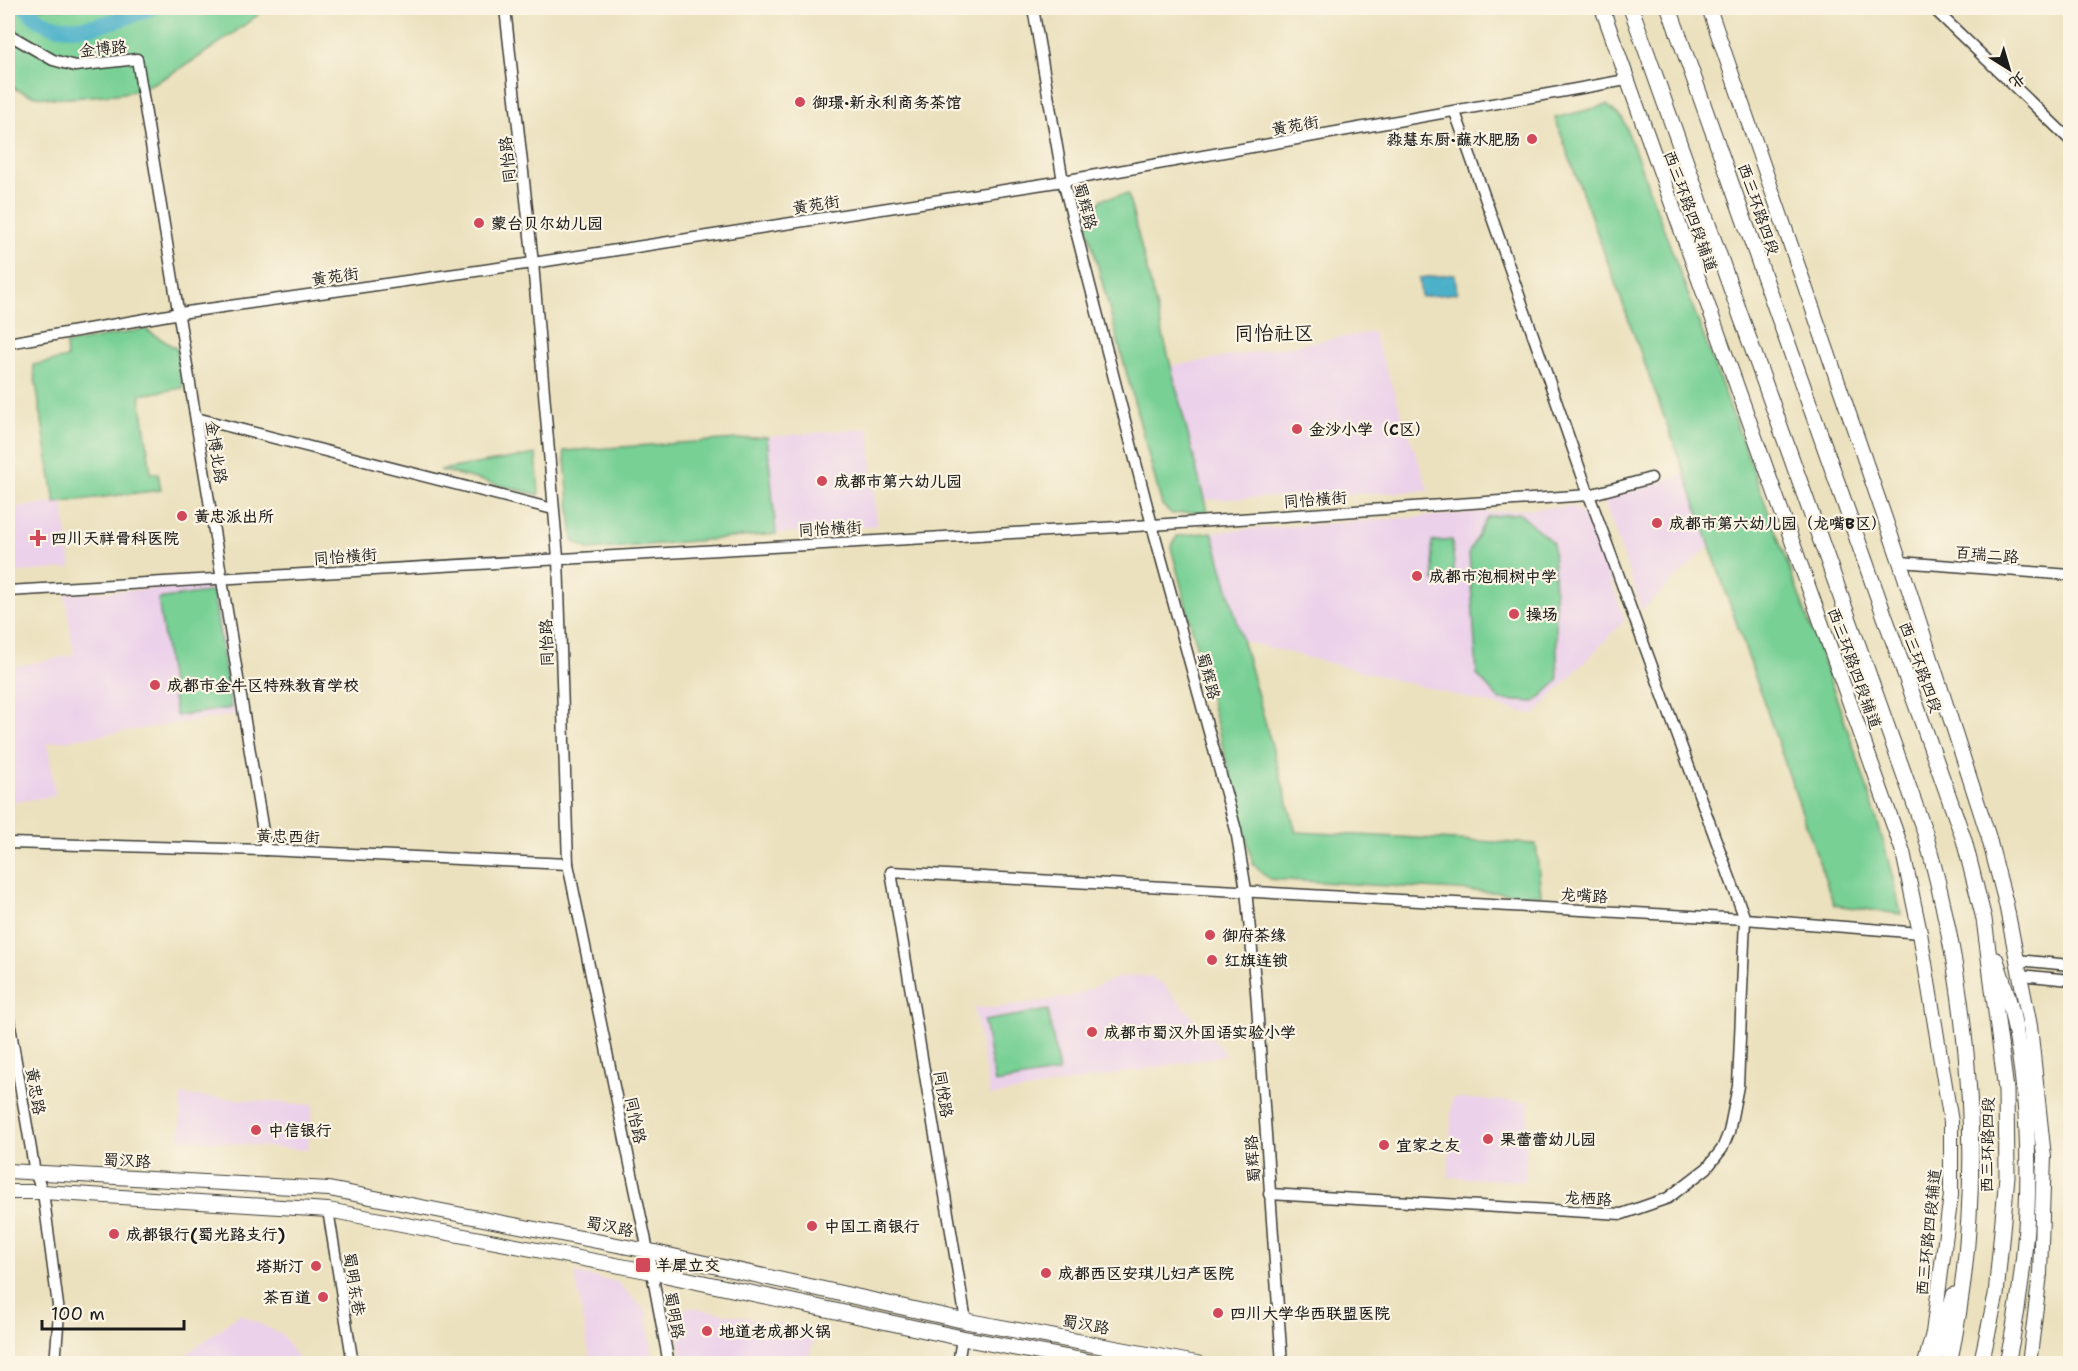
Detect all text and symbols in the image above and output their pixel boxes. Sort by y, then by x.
street label: 金博路 [78,36,128,61]
north arrow [1979,39,2039,99]
text: 北 [2005,67,2030,94]
place label: 御璟·新永利商务茶馆 [812,92,962,113]
marker: 御璟·新永利商务茶馆 [793,95,807,109]
street label: 黄苑街 [1270,111,1321,140]
place label: 淼慧东厨·蘸水肥肠 [1386,129,1520,150]
marker: 淼慧东厨·蘸水肥肠 [1525,132,1539,146]
street label: 同怡路 [495,135,520,185]
street label: 西三环路四段辅道 [1659,147,1722,275]
street label: 西三环路四段 [1733,160,1784,258]
street label: 蜀辉路 [1069,180,1102,232]
street label: 黄苑街 [791,190,841,219]
place label: 蒙台贝尔幼儿园 [491,213,603,234]
marker: 蒙台贝尔幼儿园 [472,216,486,230]
street label: 黄苑街 [310,263,360,290]
district label: 同怡社区 [1234,320,1314,346]
street label: 金博北路 [201,419,232,485]
place label: 金沙小学（C区） [1309,419,1431,440]
marker: 金沙小学（C区） [1290,422,1304,436]
place label: 成都市第六幼儿园 [834,471,962,492]
marker: 成都市第六幼儿园 [815,474,829,488]
street label: 同怡横街 [1282,487,1348,512]
place label: 黄忠派出所 [194,506,274,527]
marker: 黄忠派出所 [175,509,189,523]
place label: 成都市第六幼儿园（龙嘴B区） [1669,513,1887,534]
street label: 同怡横街 [798,516,863,541]
marker: 成都市第六幼儿园（龙嘴B区） [1650,516,1664,530]
place label: 四川天祥骨科医院 [51,528,179,549]
marker: 四川天祥骨科医院 [29,529,47,547]
street label: 百瑞二路 [1954,541,2020,568]
street label: 同怡横街 [312,544,378,569]
place label: 成都市泡桐树中学 [1429,566,1557,587]
marker: 成都市泡桐树中学 [1410,569,1424,583]
place label: 操场 [1526,604,1558,625]
street label: 西三环路四段辅道 [1823,604,1886,732]
marker: 操场 [1507,607,1521,621]
street label: 西三环路四段 [1894,618,1947,716]
street label: 同怡路 [535,619,558,667]
street label: 蜀辉路 [1192,650,1225,702]
place label: 成都市金牛区特殊教育学校 [167,675,359,696]
marker: 成都市金牛区特殊教育学校 [148,678,162,692]
street label: 黄忠西街 [256,825,320,848]
street label: 龙嘴路 [1559,884,1608,907]
place label: 御府茶缘 [1222,925,1286,946]
marker: 御府茶缘 [1203,928,1217,942]
place label: 红旗连锁 [1224,950,1288,971]
marker: 红旗连锁 [1205,953,1219,967]
place label: 成都市蜀汉外国语实验小学 [1104,1022,1296,1043]
marker: 成都市蜀汉外国语实验小学 [1085,1025,1099,1039]
street label: 黄忠路 [21,1066,50,1117]
street label: 同悦路 [929,1069,958,1119]
street label: 同怡路 [620,1094,651,1146]
street label: 西三环路四段 [1976,1097,1999,1193]
place label: 中信银行 [268,1120,332,1141]
marker: 中信银行 [249,1123,263,1137]
place label: 果蕾蕾幼儿园 [1500,1129,1596,1150]
marker: 果蕾蕾幼儿园 [1481,1132,1495,1146]
street label: 蜀辉路 [1240,1134,1265,1184]
place label: 宜家之友 [1396,1135,1460,1156]
marker: 宜家之友 [1377,1138,1391,1152]
street label: 蜀汉路 [102,1149,151,1172]
street label: 西三环路四段辅道 [1911,1167,1946,1297]
street label: 龙栖路 [1563,1187,1612,1210]
street label: 蜀汉路 [584,1212,635,1241]
place label: 中国工商银行 [824,1216,920,1237]
marker: 中国工商银行 [805,1219,819,1233]
place label: 成都银行(蜀光路支行) [126,1224,285,1245]
marker: 成都银行(蜀光路支行) [107,1227,121,1241]
street label: 蜀明东巷 [339,1251,370,1317]
place label: 羊犀立交 [656,1255,720,1276]
place label: 塔斯汀 [256,1256,304,1277]
marker: 羊犀立交 [634,1256,652,1274]
marker: 塔斯汀 [309,1259,323,1273]
place label: 成都西区安琪儿妇产医院 [1058,1263,1234,1284]
marker: 成都西区安琪儿妇产医院 [1039,1266,1053,1280]
place label: 茶百道 [263,1287,311,1308]
marker: 茶百道 [316,1290,330,1304]
street label: 蜀明路 [660,1290,689,1341]
scale bar [42,1293,184,1331]
text: 100 m [51,1302,105,1326]
place label: 四川大学华西联盟医院 [1230,1303,1390,1324]
marker: 四川大学华西联盟医院 [1211,1306,1225,1320]
street label: 蜀汉路 [1060,1310,1111,1339]
place label: 地道老成都火锅 [719,1321,831,1342]
marker: 地道老成都火锅 [700,1324,714,1338]

